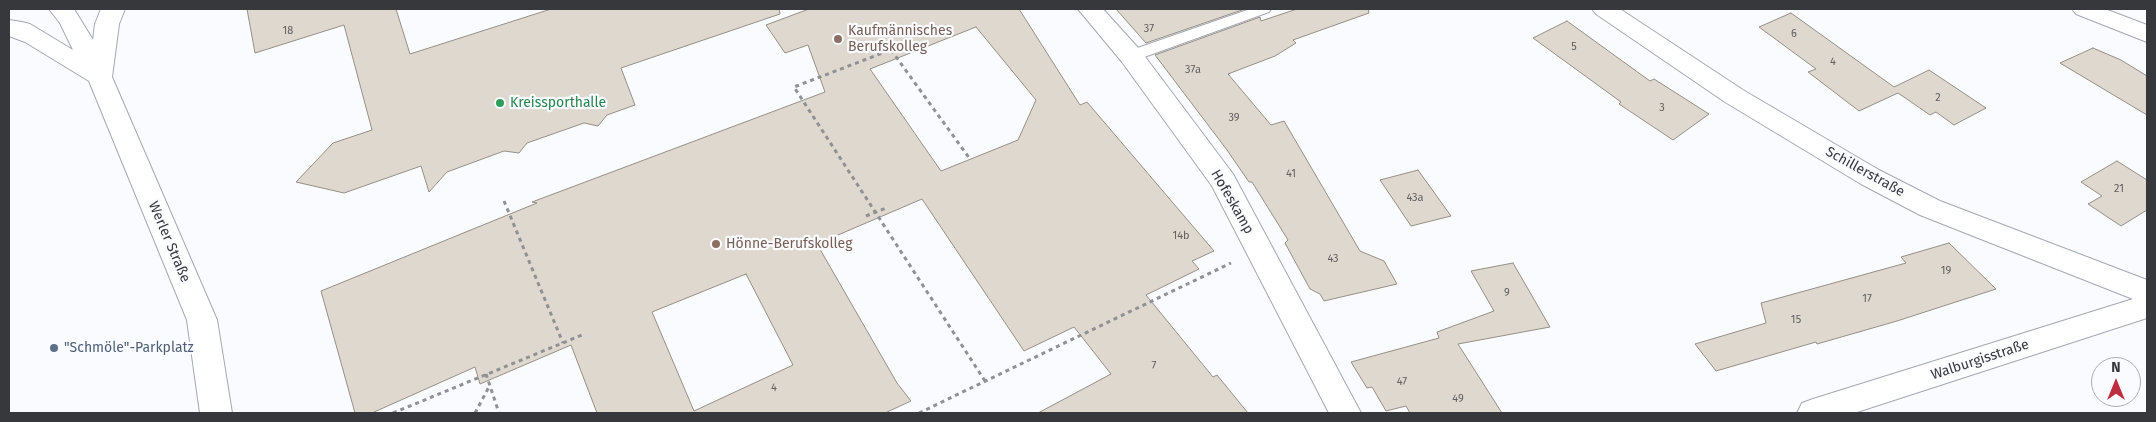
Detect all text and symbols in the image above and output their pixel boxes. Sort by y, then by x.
house number: 37 [1144,22,1154,36]
place label: Kaufmännisches Berufskolleg [848,23,952,56]
house number: 18 [283,24,293,38]
house number: 6 [1791,27,1797,41]
marker: Kaufmännisches Berufskolleg [832,33,844,45]
house number: 5 [1571,40,1577,54]
house number: 4 [1830,55,1836,69]
house number: 37a [1185,63,1201,77]
house number: 2 [1935,91,1941,105]
place label: Kreissporthalle [510,95,606,111]
marker: Kreissporthalle [494,97,506,109]
house number: 3 [1659,101,1665,115]
house number: 39 [1228,111,1240,125]
street label: Schillerstraße [1823,143,1907,201]
street label: Hofeskamp [1207,167,1257,237]
house number: 41 [1286,167,1296,181]
house number: 21 [2114,182,2124,196]
house number: 43a [1406,191,1424,205]
street label: Werler Straße [144,199,194,285]
house number: 14b [1172,229,1190,243]
place label: Hönne-Berufskolleg [726,236,852,252]
marker: Hönne-Berufskolleg [710,238,722,250]
house number: 43 [1327,252,1339,266]
house number: 19 [1941,264,1951,278]
house number: 9 [1504,286,1510,300]
house number: 17 [1862,292,1872,306]
house number: 15 [1791,313,1801,327]
street label: Walburgisstraße [1929,336,2031,384]
place label: "Schmöle"-Parkplatz [64,340,194,356]
marker: "Schmöle"-Parkplatz [48,342,60,354]
north arrow [2091,357,2141,407]
house number: 7 [1152,359,1156,373]
text: N [2111,359,2121,376]
house number: 47 [1397,375,1407,389]
house number: 4 [771,381,777,395]
house number: 49 [1452,392,1464,406]

